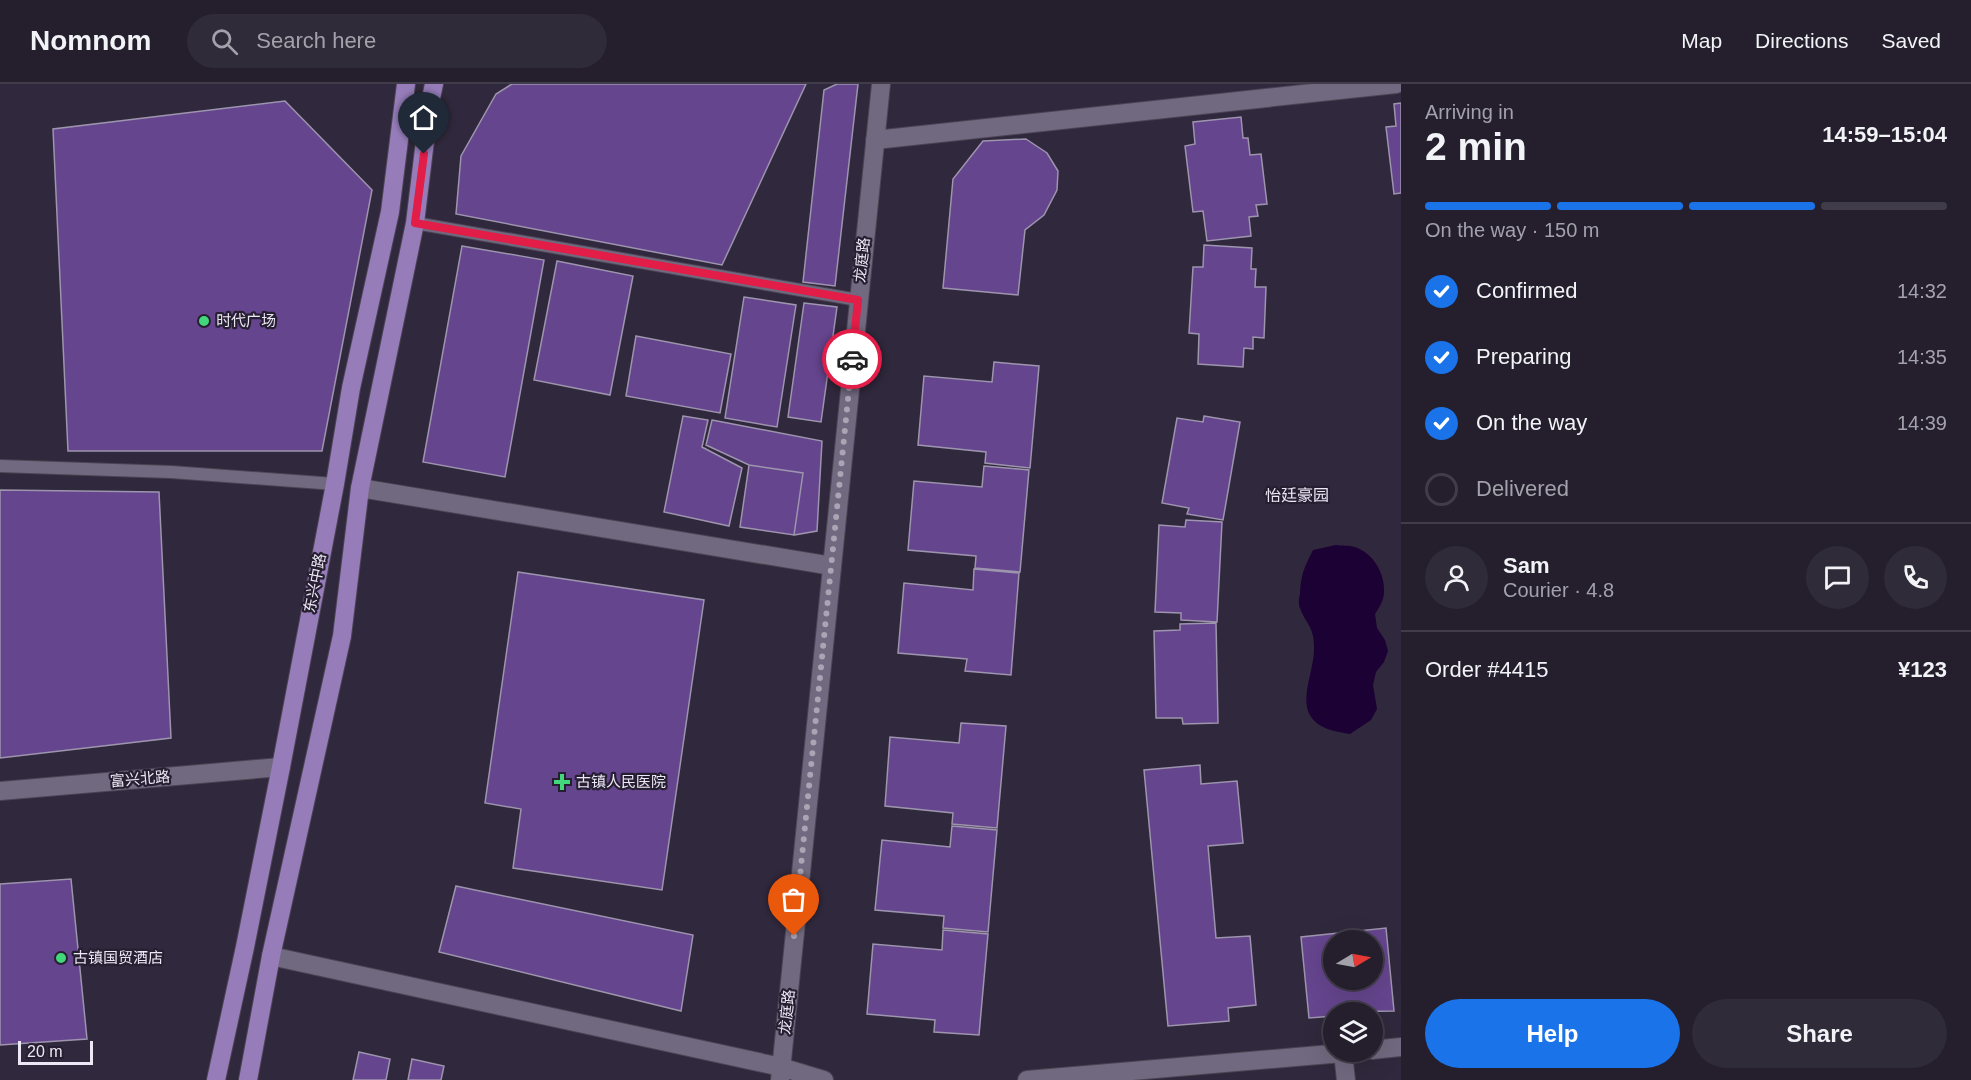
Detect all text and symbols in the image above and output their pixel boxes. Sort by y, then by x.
search box [187,14,607,68]
text: Nomnom [30,25,151,56]
icon: search [208,25,241,58]
text: Search here [256,28,376,53]
text: Map [1681,29,1722,52]
text: Directions [1755,29,1848,52]
text: Saved [1881,29,1941,52]
pin [398,92,449,154]
icon: home [407,101,440,134]
text: Arriving in [1425,101,1514,123]
text: 14:59–15:04 [1822,122,1947,147]
text: 2 min [1425,125,1527,168]
text: On the way · 150 m [1425,219,1600,241]
street label: 龙庭路 [851,237,872,283]
icon: check [1425,275,1458,308]
text: Confirmed [1476,278,1577,303]
text: 14:32 [1897,280,1947,302]
place label: 时代广场 [216,312,276,329]
marker: 时代广场 [197,314,211,328]
courier [822,329,882,389]
icon: check [1425,341,1458,374]
icon: car [836,343,869,376]
text: Preparing [1476,344,1571,369]
text: 14:35 [1897,346,1947,368]
icon: check [1425,407,1458,440]
text: On the way [1476,410,1587,435]
text: 14:39 [1897,412,1947,434]
text: Delivered [1476,476,1569,501]
district label: 怡廷豪园 [1265,487,1329,504]
button: person [1425,546,1488,609]
button: chat [1806,546,1869,609]
button: phone [1884,546,1947,609]
street label: 东兴中路 [300,552,329,614]
text: Sam [1503,553,1549,578]
text: Courier · 4.8 [1503,579,1614,601]
text: Order #4415 [1425,657,1549,682]
text: ¥123 [1898,657,1947,682]
street label: 富兴北路 [109,767,171,790]
marker: 古镇人民医院 [553,773,571,791]
place label: 古镇人民医院 [576,773,666,790]
pin [768,874,819,936]
icon: bag [777,883,810,916]
north arrow [1323,930,1383,990]
map controls [1323,930,1383,1062]
place label: 古镇国贸酒店 [73,949,163,966]
marker: 古镇国贸酒店 [54,951,68,965]
street label: 龙庭路 [776,989,797,1035]
button: Help [1425,999,1680,1068]
button: Share [1692,999,1947,1068]
button: layers [1323,1002,1383,1062]
scale bar [18,1038,93,1066]
text: 20 m [27,1043,63,1060]

